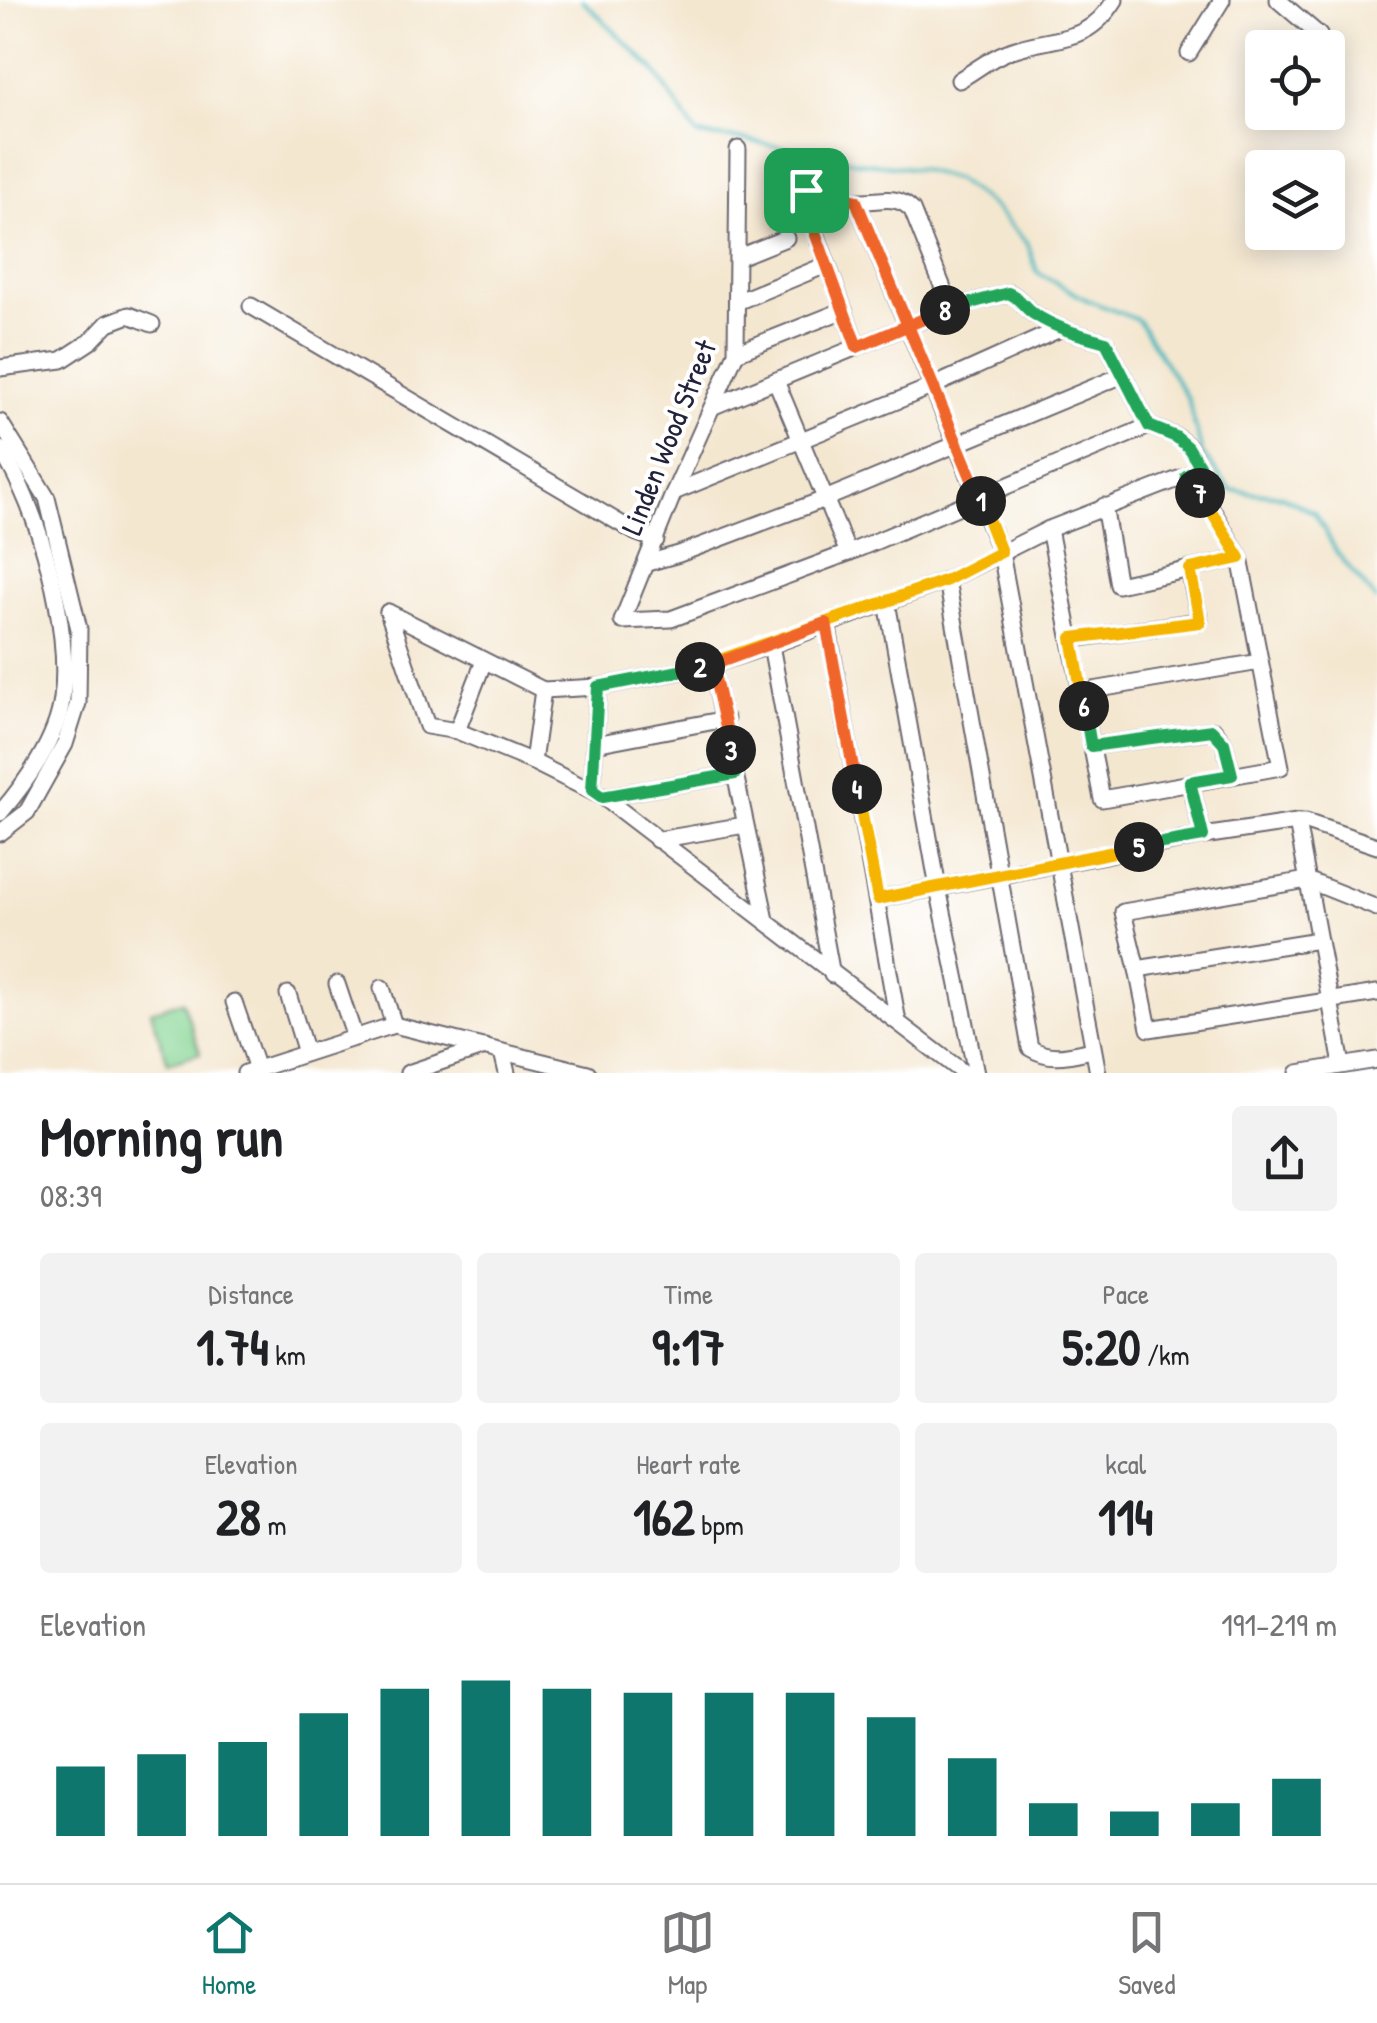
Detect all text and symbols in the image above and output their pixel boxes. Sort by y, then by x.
map controls [1245,30,1345,250]
button: locate [1245,30,1345,130]
pin [764,148,849,233]
button: layers [1245,150,1345,250]
icon: arrive [779,163,834,218]
pin: 8 [920,285,970,335]
text: 8 [939,291,951,329]
street label: Linden Wood Street [611,333,726,540]
pin: 7 [1175,468,1225,518]
text: 7 [1193,474,1207,512]
pin: 1 [956,476,1006,526]
text: 1 [976,482,986,520]
pin: 2 [675,642,725,692]
text: 2 [693,648,707,686]
pin: 6 [1059,681,1109,731]
text: 6 [1078,687,1090,725]
pin: 3 [706,725,756,775]
text: 3 [725,731,737,769]
pin: 4 [832,764,882,814]
text: 4 [852,770,862,808]
pin: 5 [1114,822,1164,872]
text: 5 [1133,828,1145,866]
text: Morning run [40,1099,283,1173]
button: share [1232,1106,1337,1211]
text: 08:39 [40,1174,102,1217]
text: Distance [208,1275,294,1313]
text: Time [664,1275,713,1313]
text: Pace [1103,1275,1149,1313]
text: 1.74 [196,1313,269,1381]
text: 9:17 [652,1313,725,1381]
text: 5:20 [1062,1313,1141,1381]
text: km [269,1336,306,1374]
text: /km [1141,1336,1190,1374]
text: Elevation [205,1445,298,1483]
text: Heart rate [636,1445,741,1483]
text: kcal [1105,1445,1146,1483]
text: 28 [216,1483,261,1551]
text: 162 [633,1483,695,1551]
text: 114 [1098,1483,1153,1551]
text: m [261,1506,286,1544]
text: bpm [695,1506,744,1544]
text: Elevation [40,1603,146,1646]
text: 191–219 m [1221,1603,1337,1646]
tab: Home [202,1905,257,2003]
tab: Map [660,1905,715,2003]
tab: Saved [1118,1905,1175,2003]

